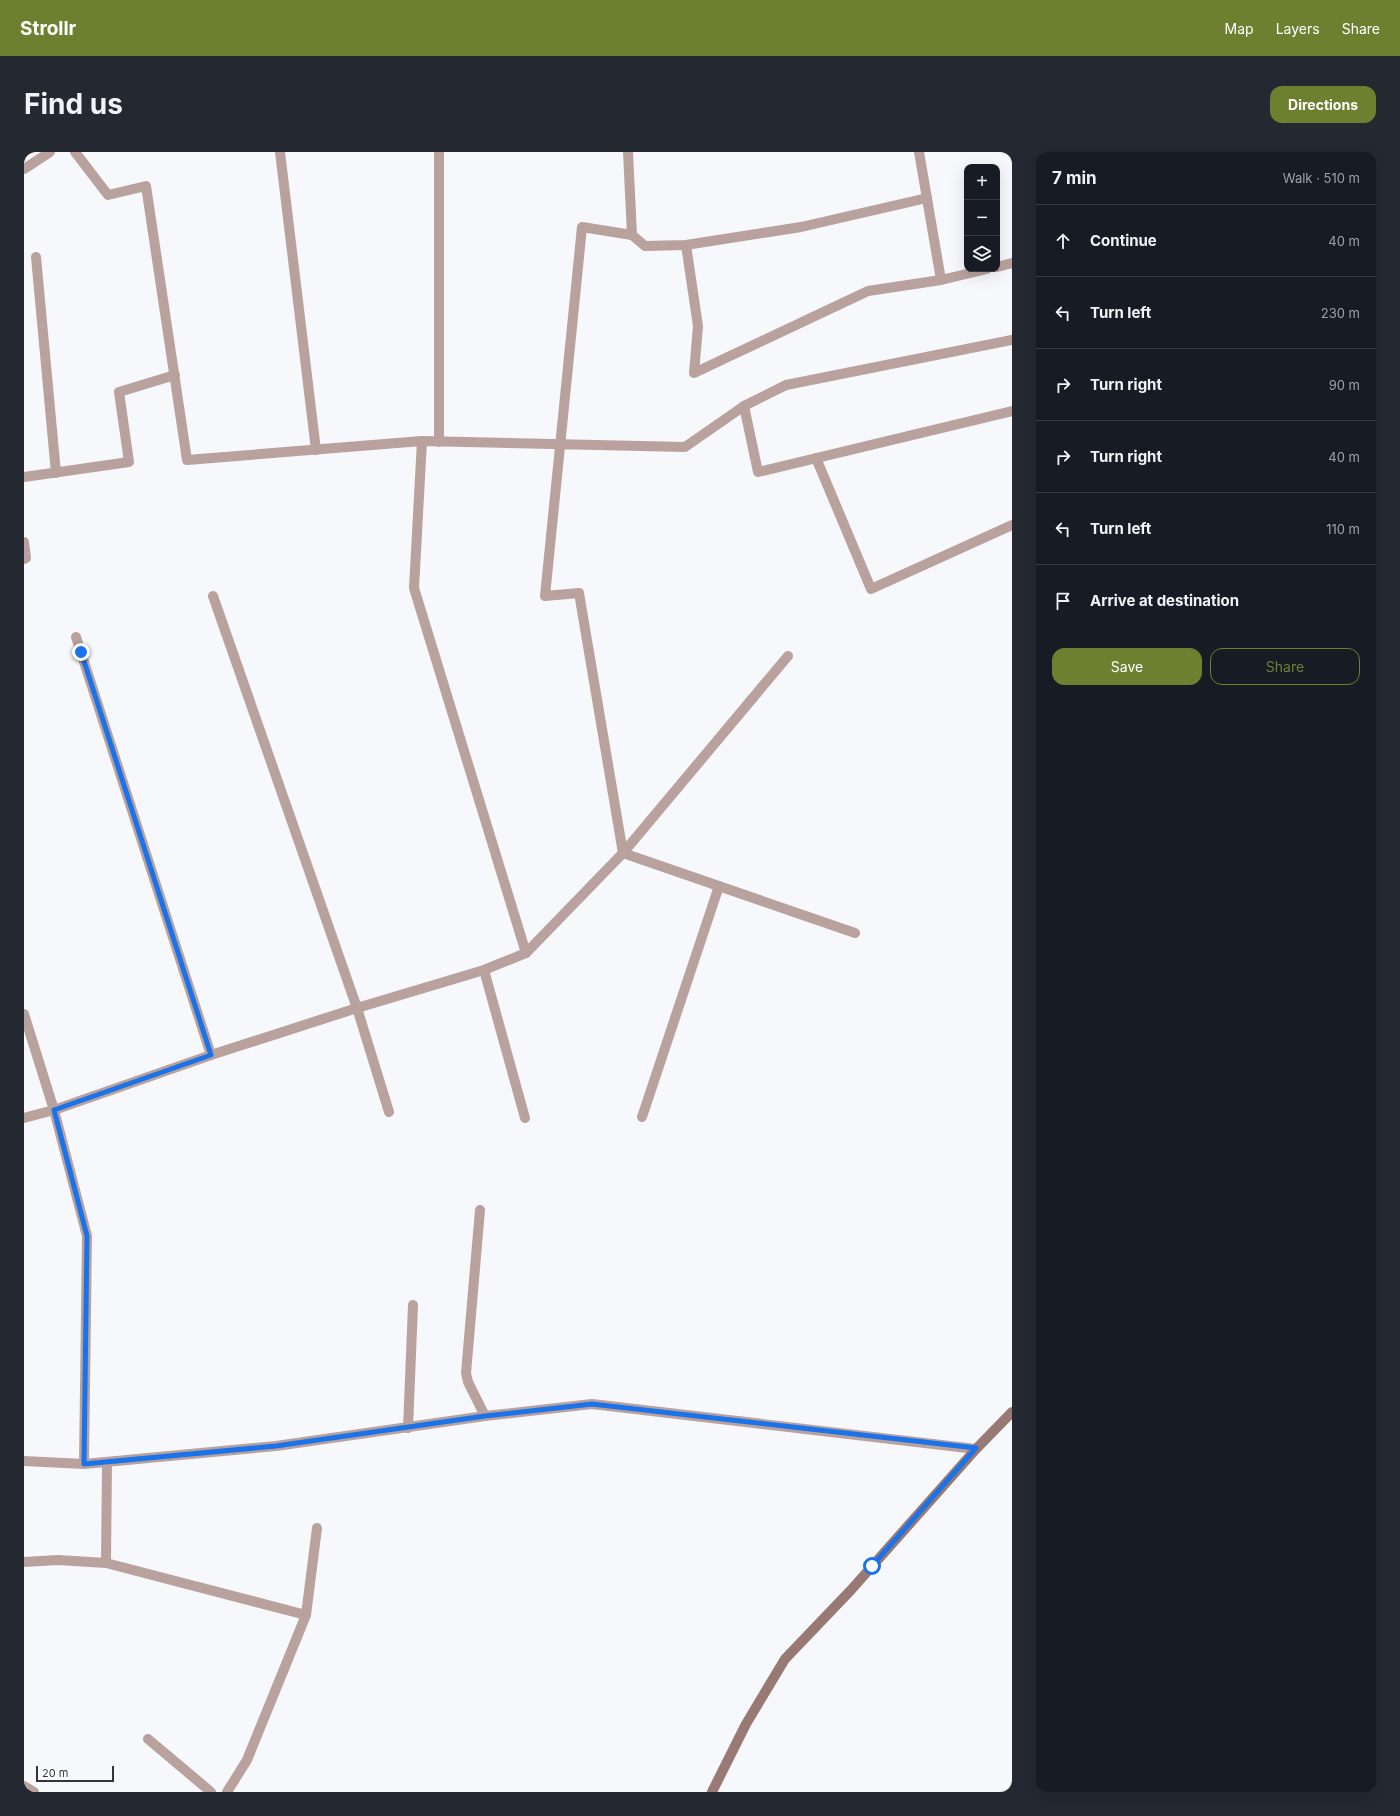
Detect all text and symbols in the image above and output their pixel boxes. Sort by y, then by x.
text: Strollr [20,17,76,40]
text: Map [1225,20,1254,37]
text: Layers [1276,20,1320,37]
text: Share [1342,20,1380,37]
button: Directions [1270,86,1376,123]
text: Find us [24,87,123,121]
map controls [964,164,1000,272]
button: + [964,164,1000,200]
text: 7 min [1052,168,1097,188]
text: Walk · 510 m [1283,170,1360,186]
button: − [964,200,1000,236]
icon: ahead [1052,230,1074,252]
text: Continue [1090,231,1157,250]
text: 40 m [1328,233,1360,249]
button: layers [964,236,1000,272]
icon: left [1052,302,1074,324]
text: Turn left [1090,303,1151,322]
text: 230 m [1321,305,1360,321]
icon: right [1052,374,1074,396]
text: Turn right [1090,375,1162,394]
text: 90 m [1329,377,1360,393]
icon: right [1052,446,1074,468]
text: Turn right [1090,447,1162,466]
text: 40 m [1328,449,1360,465]
icon: left [1052,518,1074,540]
text: Turn left [1090,519,1151,538]
text: 110 m [1326,521,1360,537]
icon: arrive [1052,590,1074,612]
text: Arrive at destination [1090,591,1239,610]
route end [72,643,90,661]
button: Save [1052,648,1202,685]
button: Share [1210,648,1360,685]
route start [863,1557,881,1575]
scale bar [36,1764,114,1783]
text: 20 m [42,1766,68,1780]

